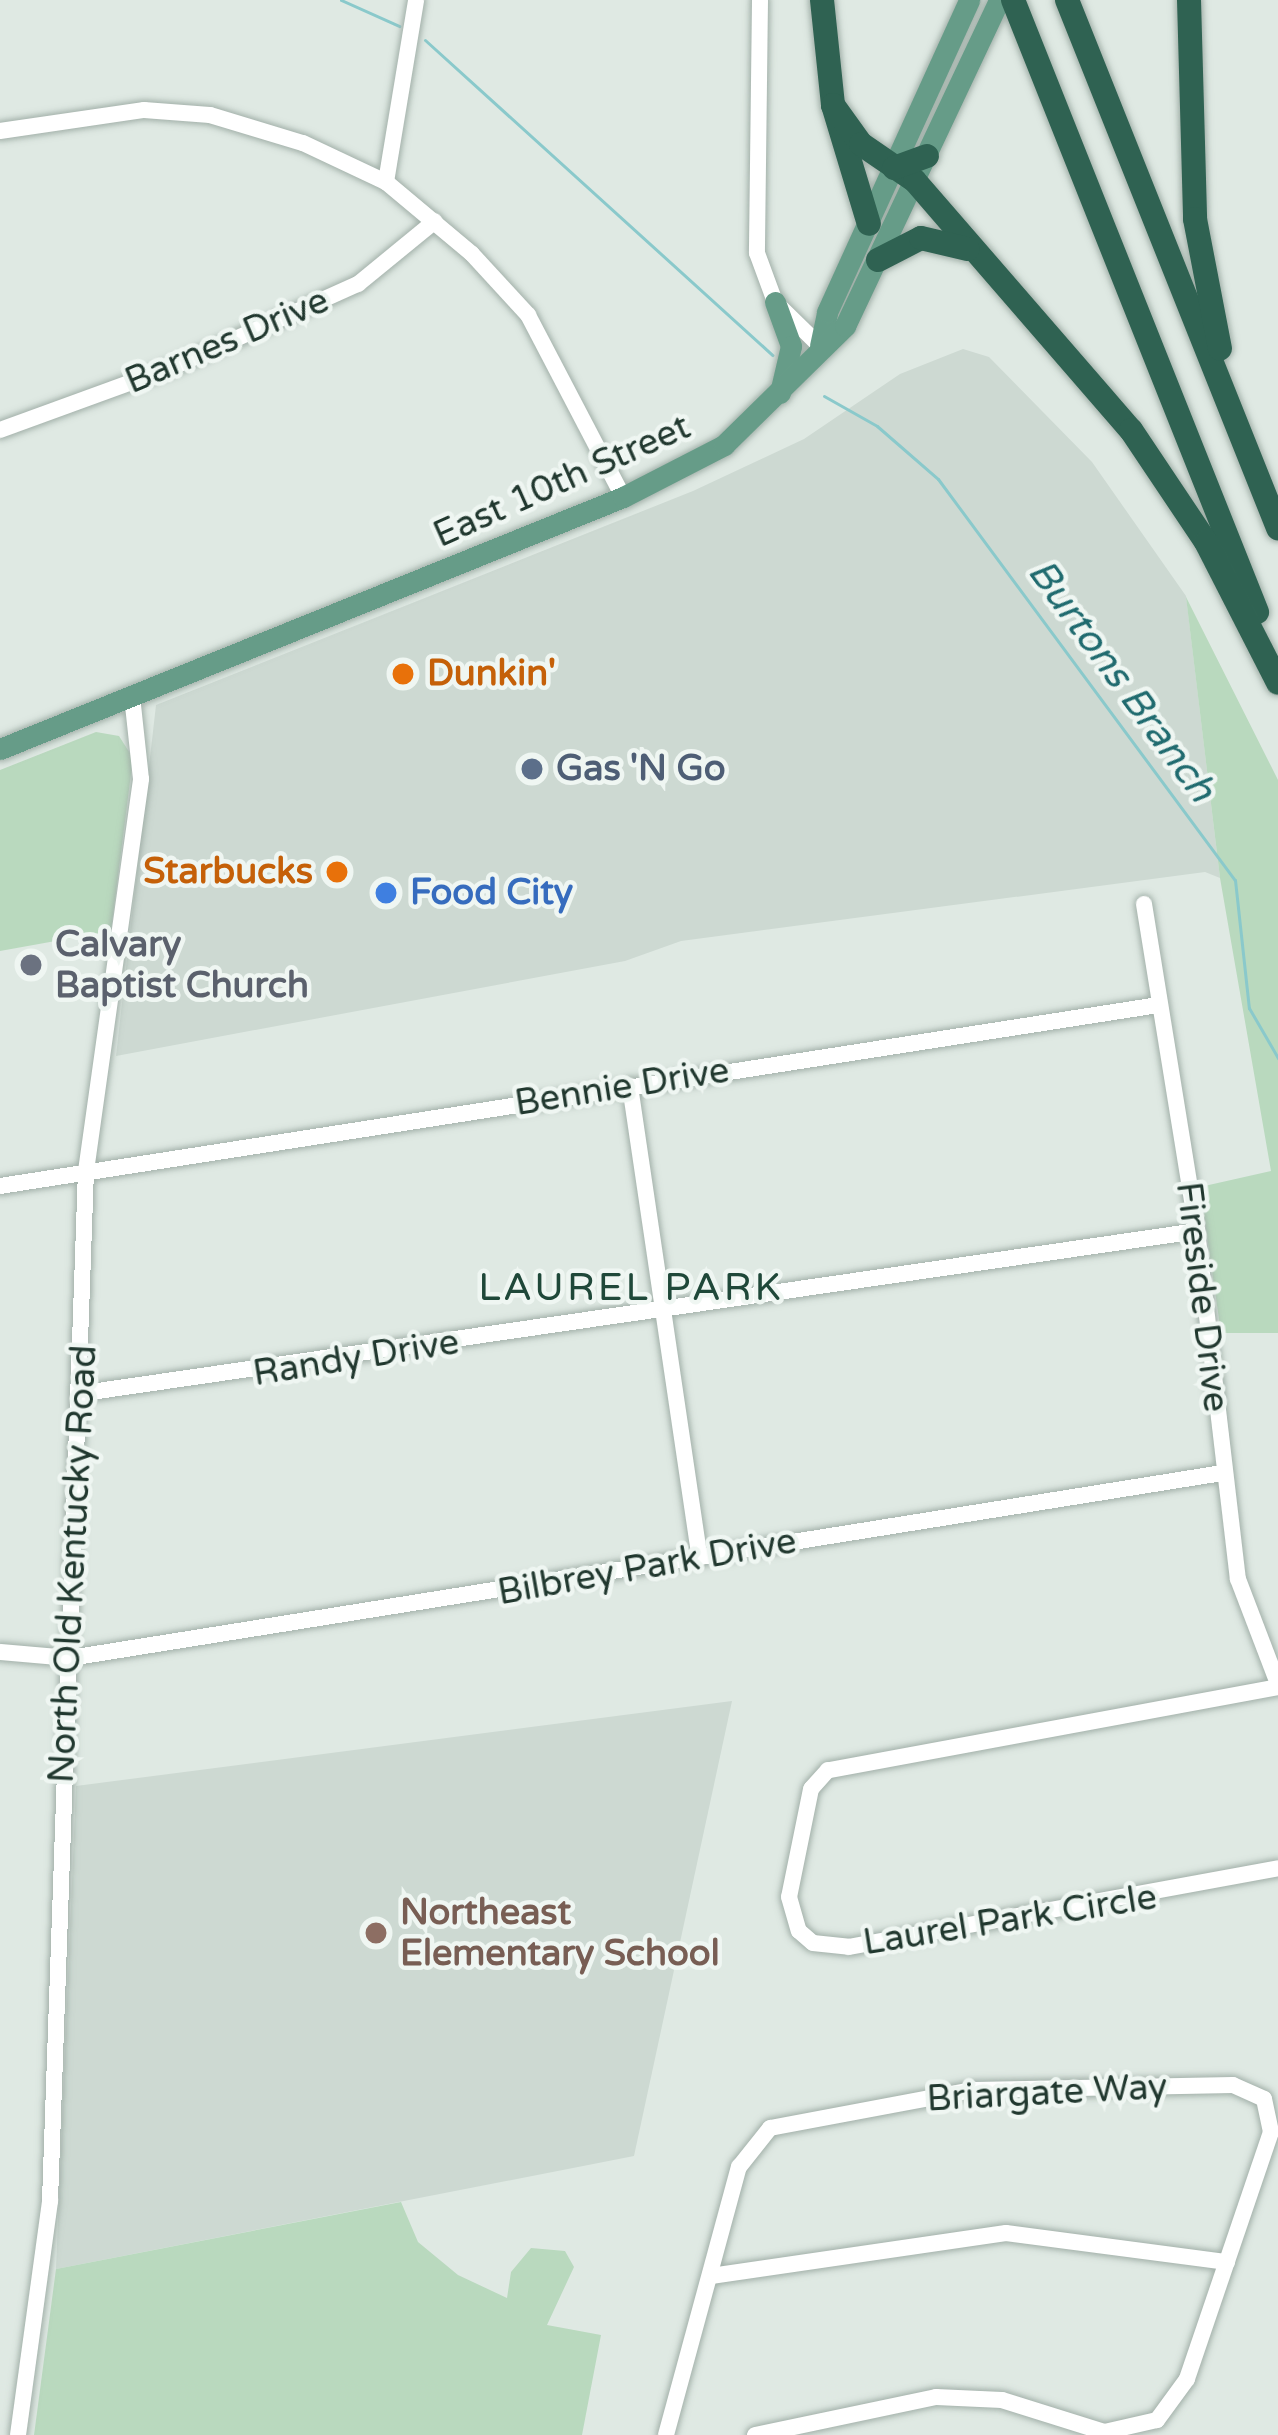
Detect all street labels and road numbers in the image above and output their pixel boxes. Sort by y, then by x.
street label: Barnes Drive [119,279,335,403]
street label: East 10th Street [427,405,697,557]
street label: Bennie Drive [512,1049,732,1125]
street label: Fireside Drive [1166,1180,1238,1414]
street label: Randy Drive [250,1320,462,1396]
street label: North Old Kentucky Road [40,1344,106,1784]
street label: Bilbrey Park Drive [494,1519,800,1615]
street label: Laurel Park Circle [860,1875,1160,1965]
street label: Briargate Way [926,2065,1168,2121]

